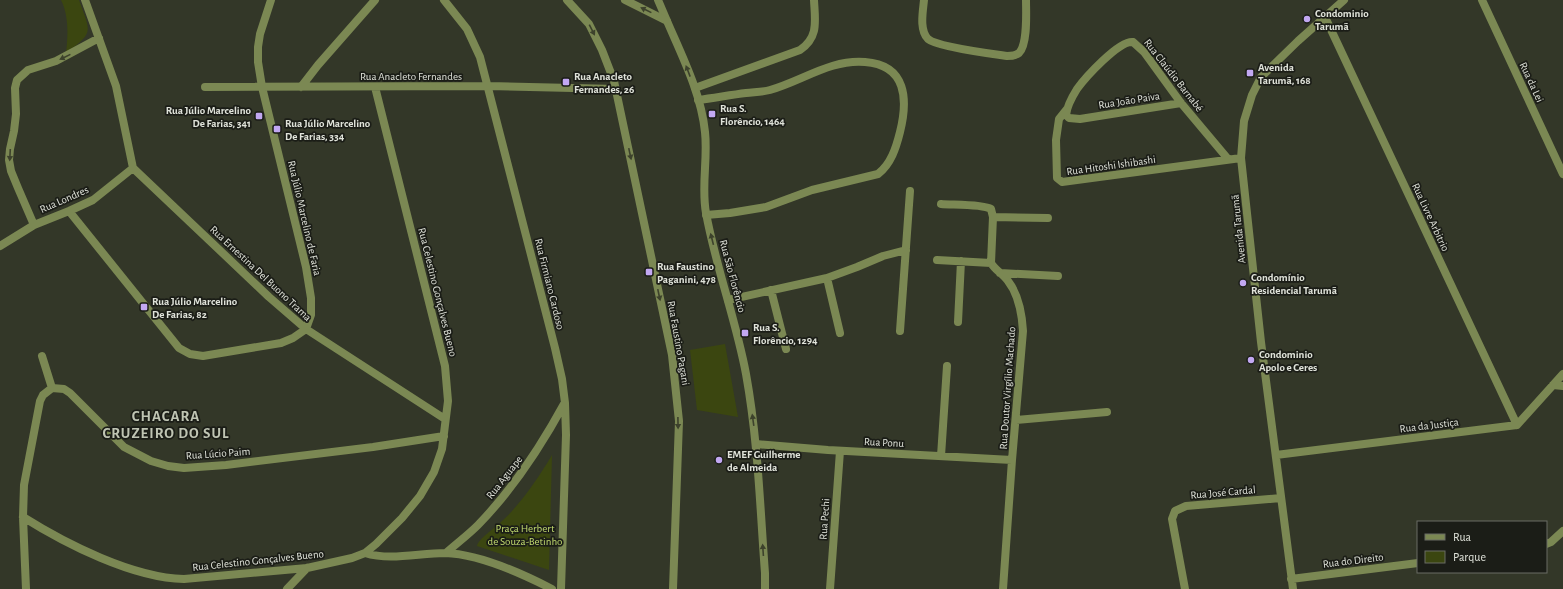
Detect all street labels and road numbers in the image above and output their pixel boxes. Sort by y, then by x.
street label: Rua Claúdio Barnabé [1142,37,1205,114]
street label: Rua da Lei [1517,60,1546,104]
street label: Rua Anacleto Fernandes [360,71,462,82]
street label: Rua João Paiva [1098,90,1161,111]
street label: Rua Hitoshi Ishibashi [1066,154,1156,177]
street label: Rua Júlio Marcelino de Faria [286,159,323,277]
street label: Rua Livre Arbitrio [1410,181,1451,253]
street label: Rua Londres [38,184,90,215]
street label: Avenida Tarumã [1229,194,1248,264]
street label: Rua Ernestina Del Buono Trama [208,224,313,323]
street label: Rua Celestino Gonçalves Bueno [416,227,459,358]
street label: Rua Firmiano Cardoso [533,237,566,331]
street label: Rua São Florêncio [717,238,748,314]
street label: Rua Faustino Pagani [666,300,691,386]
street label: Rua Doutor Virgílio Machado [998,326,1017,450]
street label: Rua da Justiça [1399,416,1459,435]
street label: Rua Ponu [864,436,905,449]
street label: Rua Lúcio Paim [185,446,251,461]
street label: Rua Aguape [484,454,525,501]
street label: Rua José Cardal [1190,484,1256,501]
street label: Rua Pechi [818,498,831,540]
street label: Rua Celestino Gonçalves Bueno [192,548,324,573]
street label: Rua do Direito [1322,551,1384,570]

